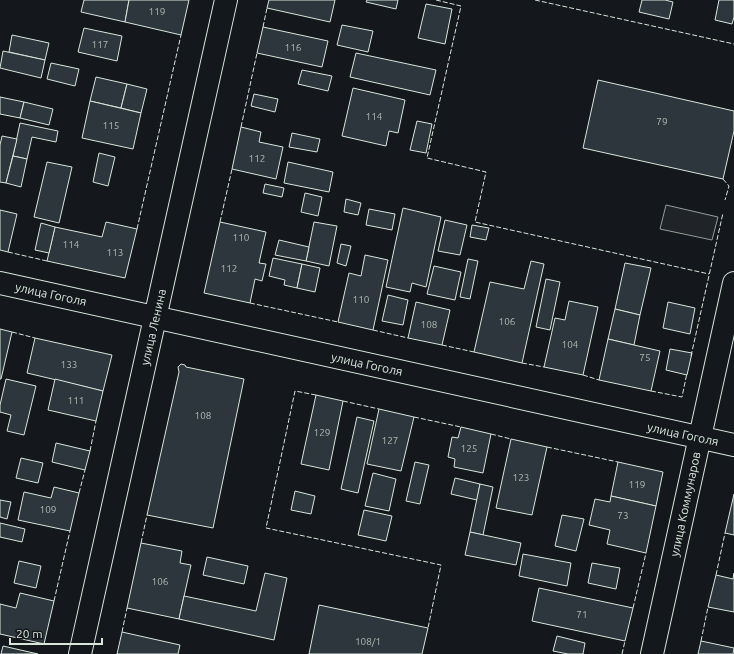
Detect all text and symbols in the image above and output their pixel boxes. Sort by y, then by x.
house number: 119 [149,6,165,17]
house number: 117 [92,39,108,50]
house number: 116 [285,42,302,53]
house number: 114 [366,111,383,122]
house number: 79 [656,116,668,127]
house number: 115 [103,120,119,131]
house number: 112 [249,153,265,164]
house number: 110 [233,232,250,243]
house number: 114 [63,239,80,250]
house number: 113 [107,247,123,258]
house number: 112 [221,263,237,274]
street label: улица Гоголя [14,280,88,308]
street label: улица Ленина [138,288,168,366]
house number: 110 [353,294,370,305]
house number: 106 [499,316,516,327]
house number: 108 [421,319,438,330]
house number: 104 [562,339,579,350]
street label: улица Гоголя [330,350,404,378]
house number: 75 [639,352,651,363]
house number: 133 [61,359,77,370]
house number: 111 [68,395,84,406]
house number: 108 [195,410,212,421]
street label: улица Гоголя [646,420,720,448]
house number: 129 [314,427,330,438]
house number: 127 [382,435,398,446]
house number: 125 [461,443,477,454]
street label: улица Коммунаров [668,450,702,558]
house number: 123 [513,472,529,483]
house number: 119 [629,479,645,490]
house number: 109 [40,504,56,515]
house number: 73 [617,510,629,521]
house number: 106 [152,576,169,587]
house number: 71 [576,609,588,620]
scale bar [10,620,102,646]
text: 20 m [16,627,43,640]
house number: 108/1 [355,636,381,647]

